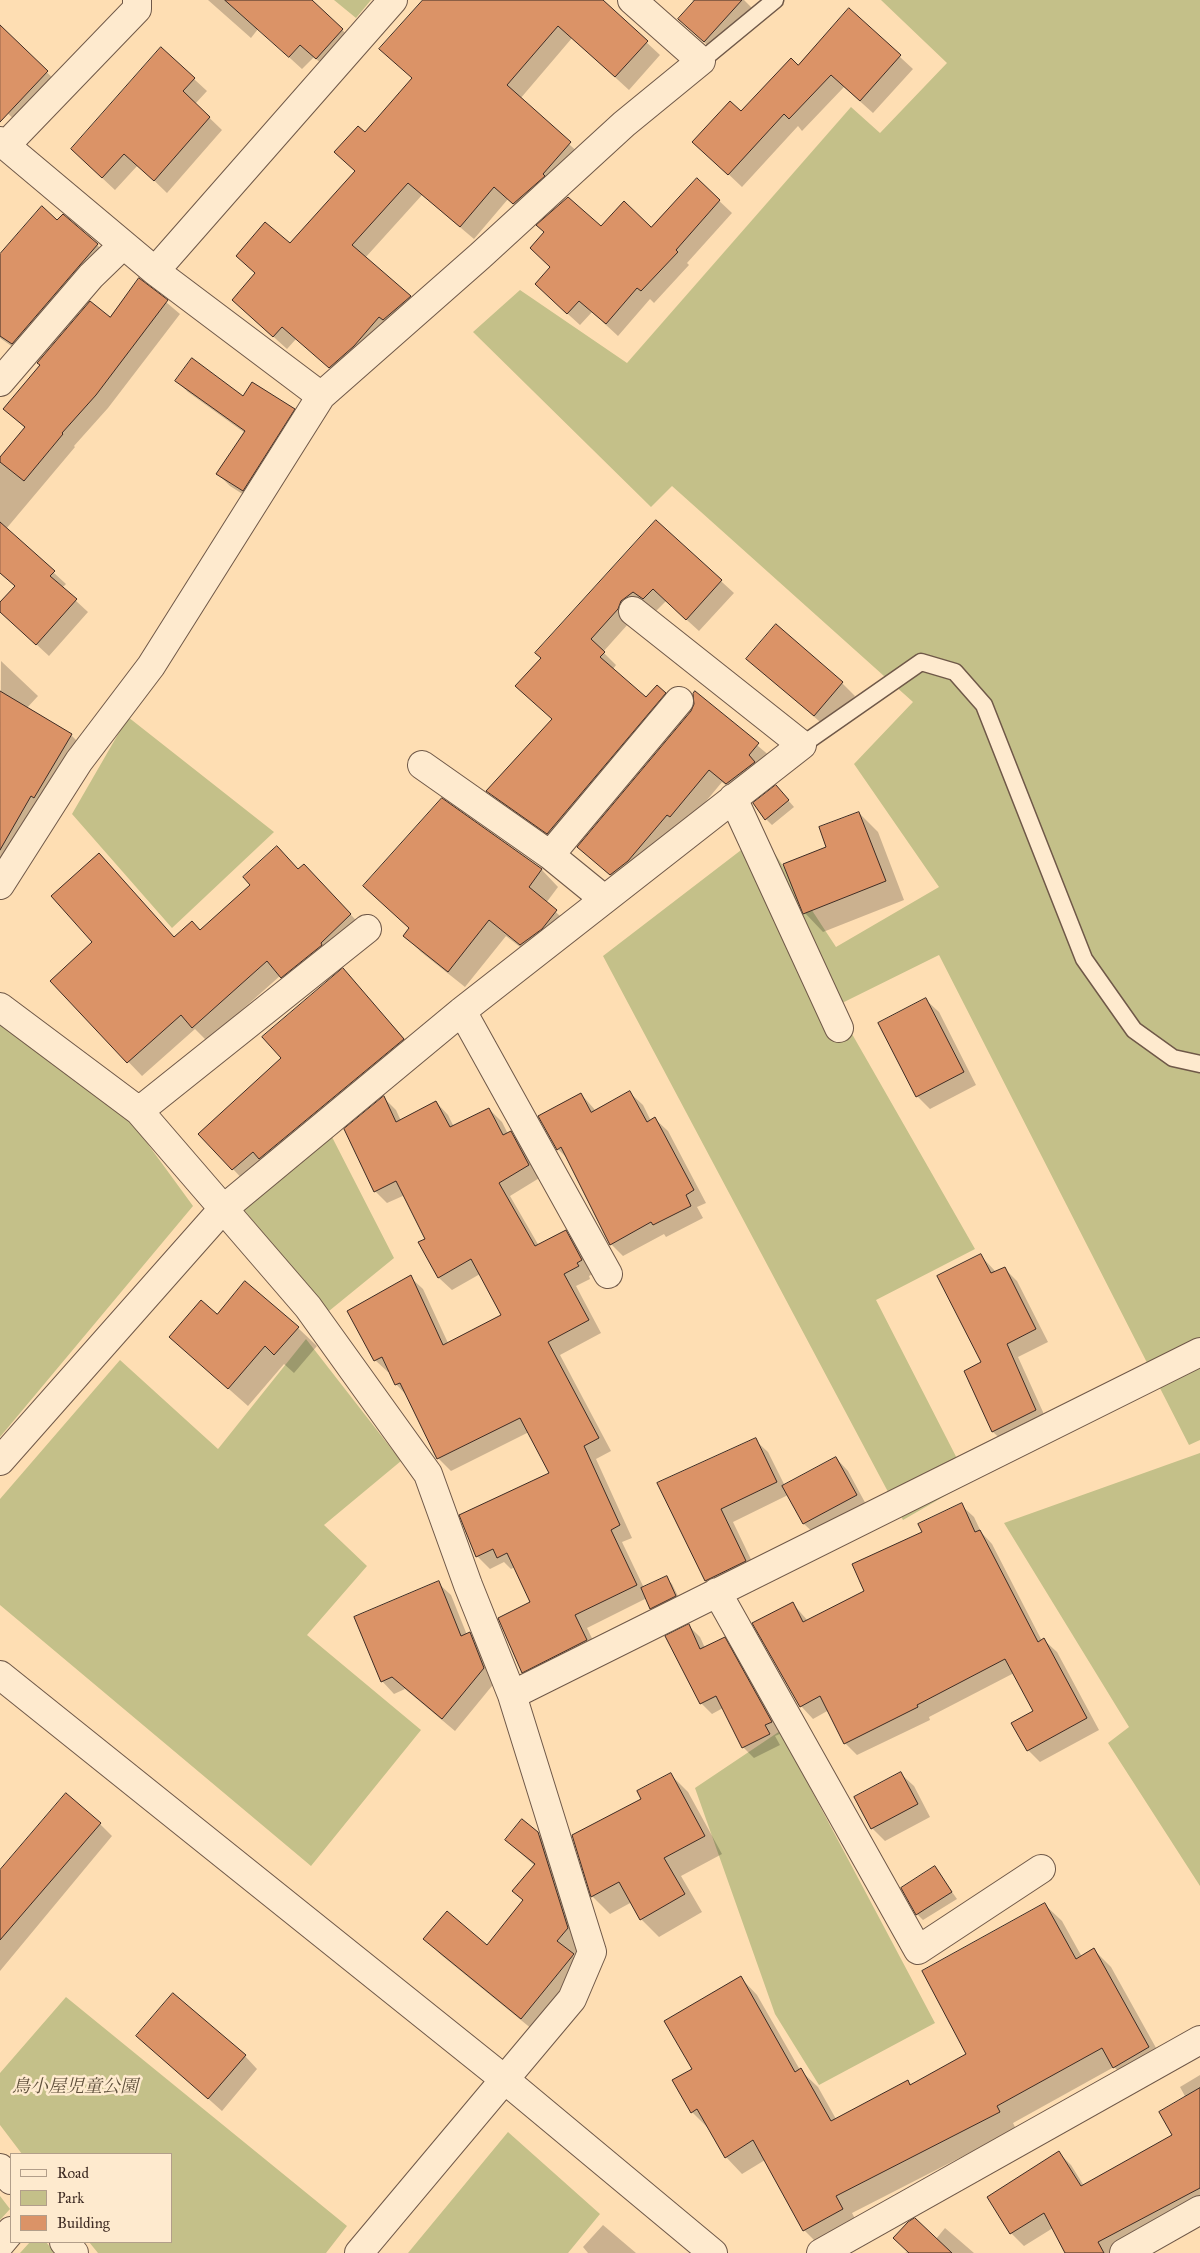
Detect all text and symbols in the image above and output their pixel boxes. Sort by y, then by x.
park label: 鳥小屋児童公園 [12,2077,138,2099]
legend [10,2153,172,2243]
text: Road [57,2164,89,2182]
text: Park [57,2189,84,2207]
text: Building [57,2214,110,2232]

